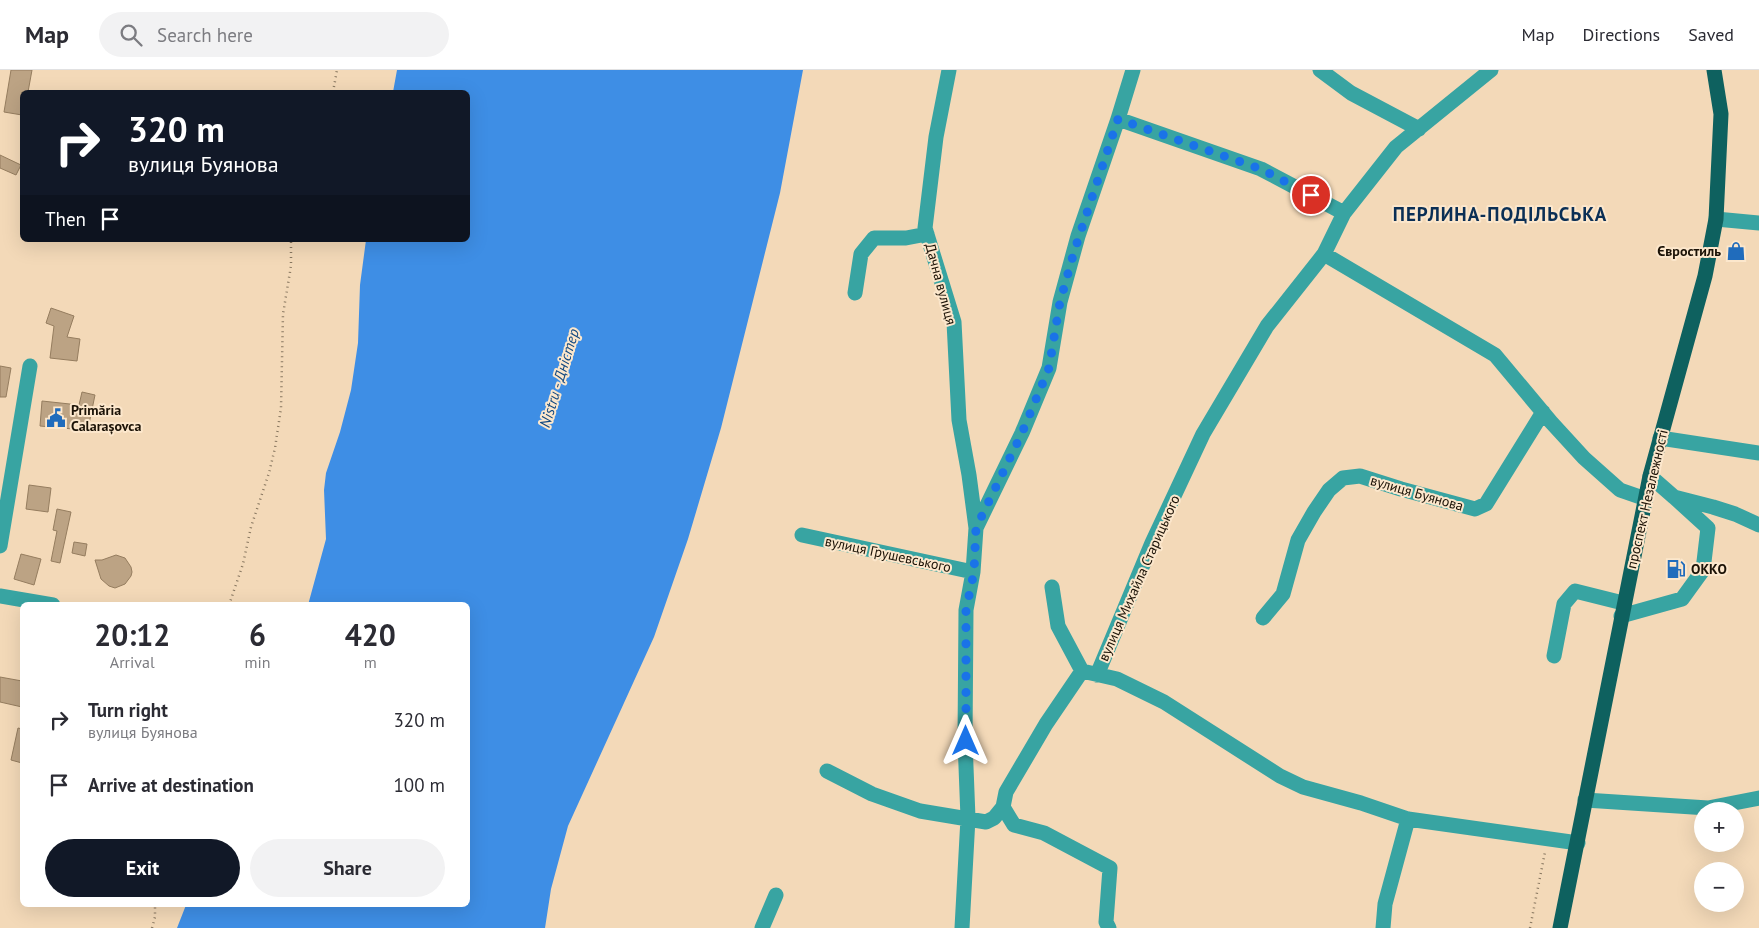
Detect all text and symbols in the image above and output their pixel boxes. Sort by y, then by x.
search box [99,12,449,57]
text: Map [25,19,69,50]
icon: search [117,21,145,49]
text: Search here [157,23,253,47]
text: Map [1522,23,1554,46]
text: Directions [1582,23,1660,46]
text: Saved [1688,23,1734,46]
text: 320 m [128,106,225,152]
icon: right [45,110,110,175]
text: вулиця Буянова [128,150,279,178]
pin [1290,174,1332,216]
icon: arrive [1297,181,1325,209]
district label: ПЕРЛИНА-ПОДІЛЬСЬКА [1393,202,1607,226]
icon: arrive [96,205,124,233]
text: Then [45,207,86,231]
shop icon: Євростиль [1725,240,1747,262]
street label: Дачна вулиця [921,241,961,327]
place label: Євростиль [1657,242,1721,260]
water label: Nistru - Дністер [535,326,583,430]
place label: Primăria Calarașovca [71,401,141,435]
public building icon: Primăria Calarașovca [45,407,67,429]
street label: проспект Незалежності [1622,428,1672,570]
street label: вулиця Буянова [1368,471,1466,515]
street label: вулиця Михайла Старицького [1094,492,1184,664]
street label: вулиця Грушевського [823,532,953,576]
fuel station icon: ОККО [1665,558,1687,580]
place label: ОККО [1691,560,1727,578]
text: 20:12 [94,615,170,654]
text: 6 [249,615,266,654]
text: 420 [345,615,396,654]
text: Arrival [110,652,155,672]
text: min [245,652,271,672]
text: m [364,652,377,672]
text: Turn right [88,698,168,722]
icon: right [45,706,73,734]
text: 320 m [393,708,445,732]
position arrow [939,714,991,766]
text: вулиця Буянова [88,722,198,742]
icon: arrive [45,771,73,799]
text: Arrive at destination [88,773,254,797]
text: 100 m [393,773,445,797]
map controls [1694,802,1744,912]
button: + [1694,802,1744,852]
button: Exit [45,839,240,897]
button: Share [250,839,445,897]
button: − [1694,862,1744,912]

